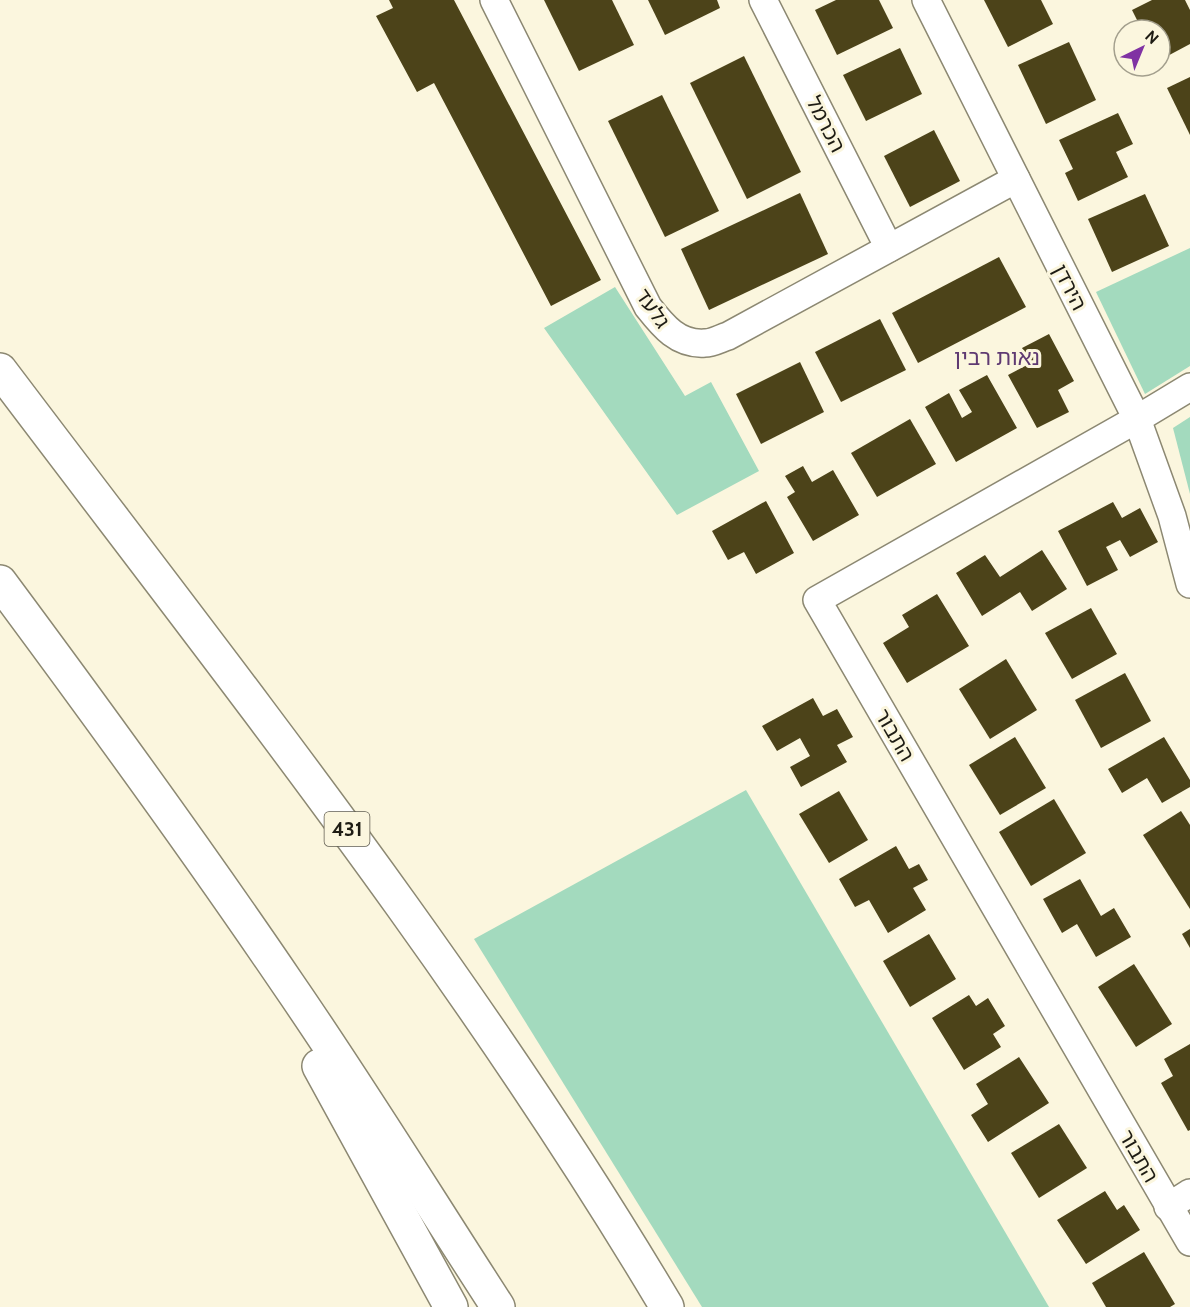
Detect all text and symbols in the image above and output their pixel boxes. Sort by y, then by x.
north arrow [1112,18,1172,78]
text: N [1141,27,1163,48]
street label: הכרמל [801,92,851,156]
street label: הירדן [1048,260,1092,314]
street label: גלעד [631,284,675,333]
district label: נאות רבין [954,344,1040,371]
street label: התבור [870,704,920,766]
road number: 431 [324,812,370,846]
street label: התבור [1114,1125,1164,1187]

